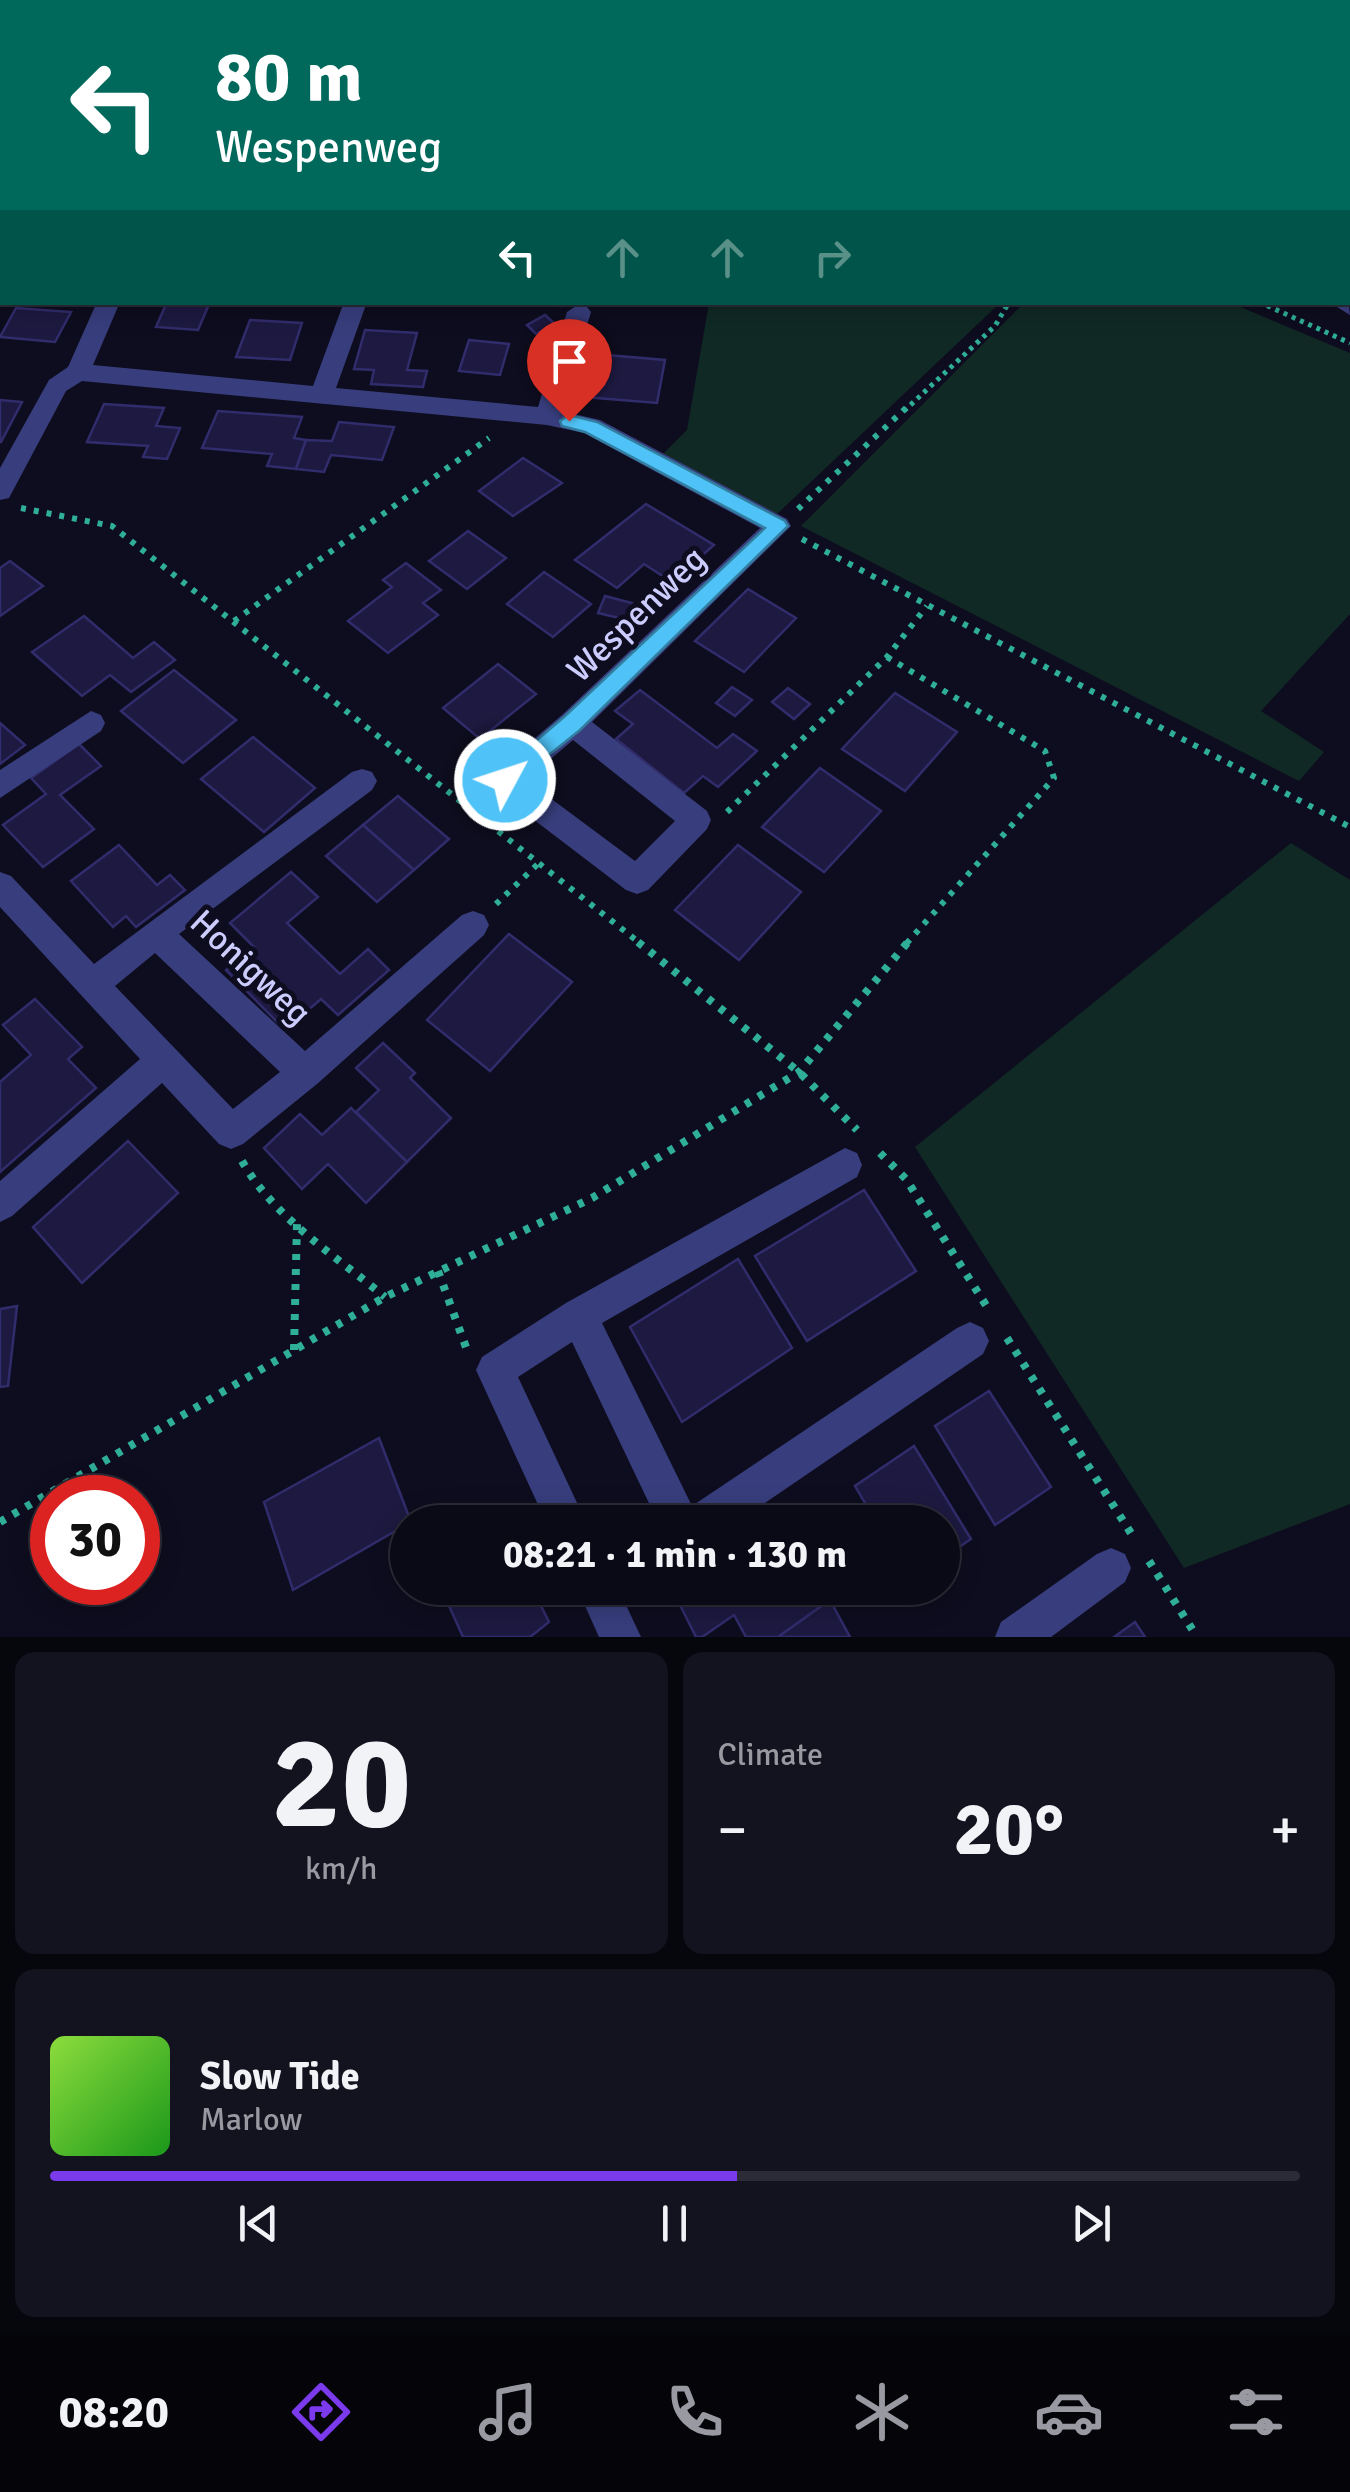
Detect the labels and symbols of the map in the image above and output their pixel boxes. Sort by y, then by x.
pin [527,319,612,422]
street label: Wespenweg [558,538,715,691]
position arrow [453,728,557,832]
street label: Honigweg [181,901,320,1034]
speed limit sign: 30 [30,1475,160,1605]

